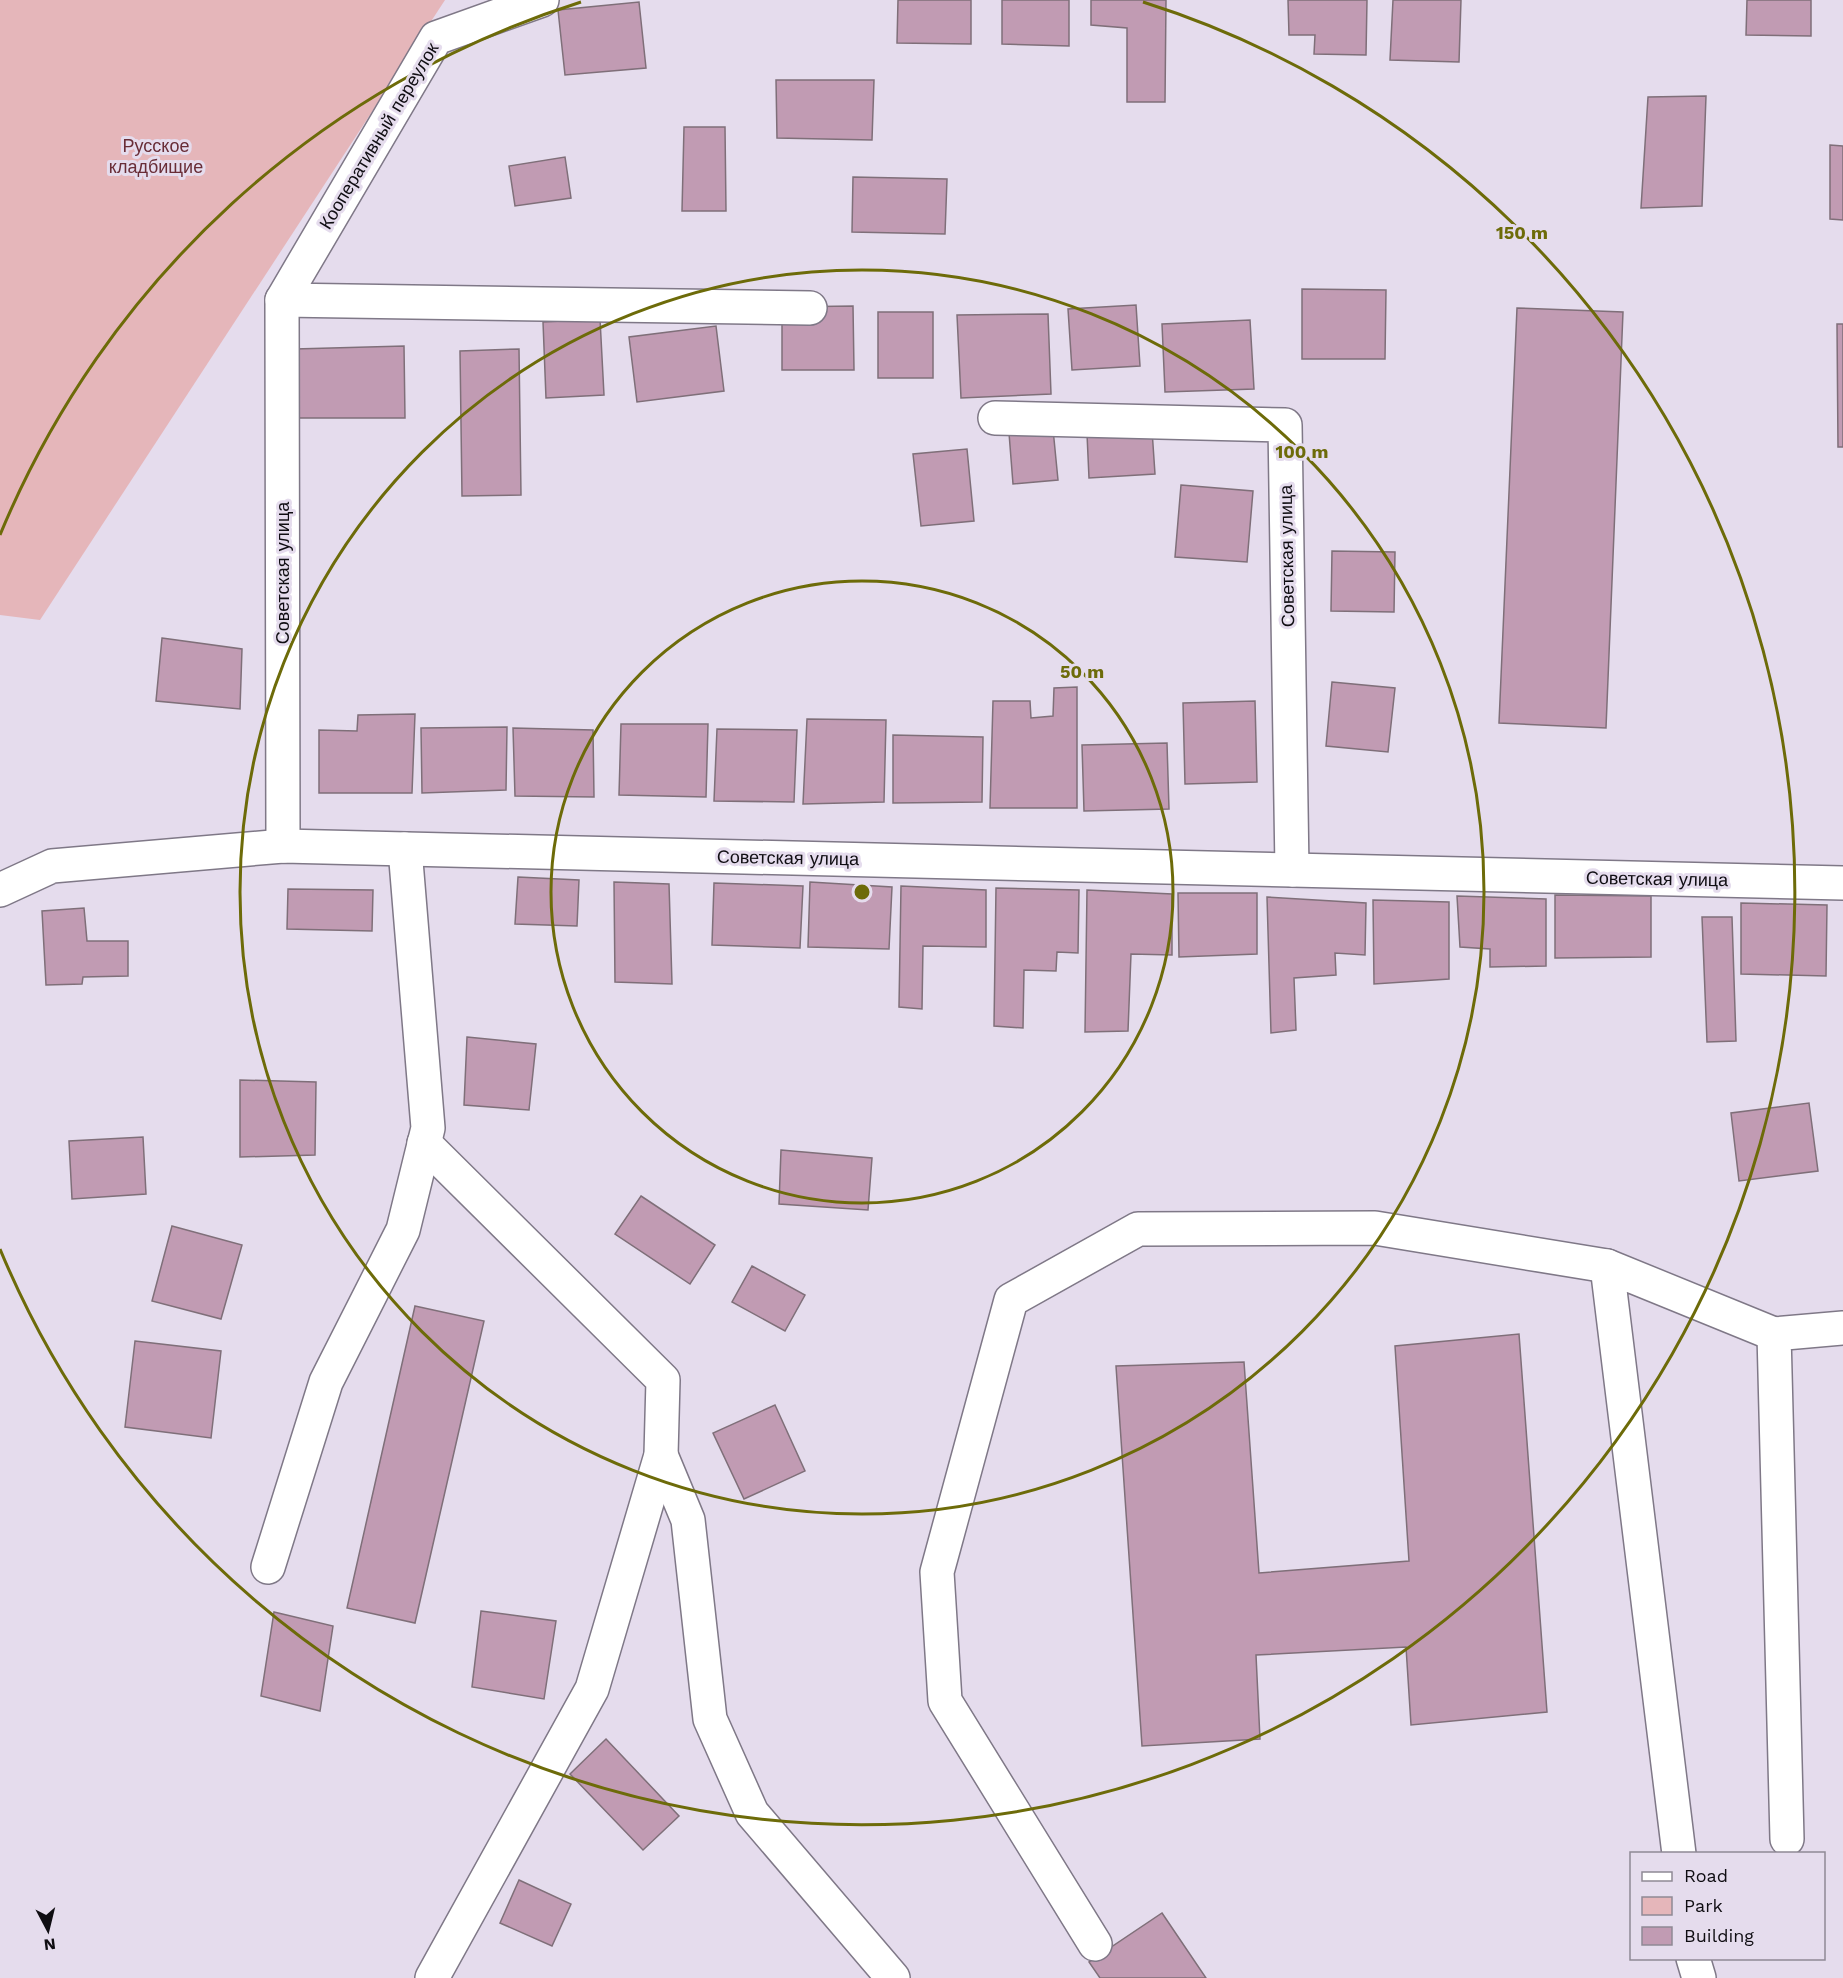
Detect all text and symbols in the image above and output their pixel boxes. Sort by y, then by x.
street label: Кооперативный переулок [315,39,443,233]
park label: Русское кладбищие [109,135,203,177]
text: 150 m [1496,222,1548,243]
text: 100 m [1275,441,1329,462]
street label: Советская улица [1275,484,1298,627]
street label: Советская улица [272,501,293,644]
text: 50 m [1060,661,1104,682]
street label: Советская улица [717,846,860,869]
street label: Советская улица [1586,867,1729,890]
centre of rings [852,882,872,902]
legend [1630,1852,1825,1960]
text: Road [1684,1865,1728,1886]
text: Park [1684,1895,1723,1916]
north arrow [18,1900,78,1960]
text: Building [1684,1925,1754,1946]
text: N [43,1934,57,1955]

